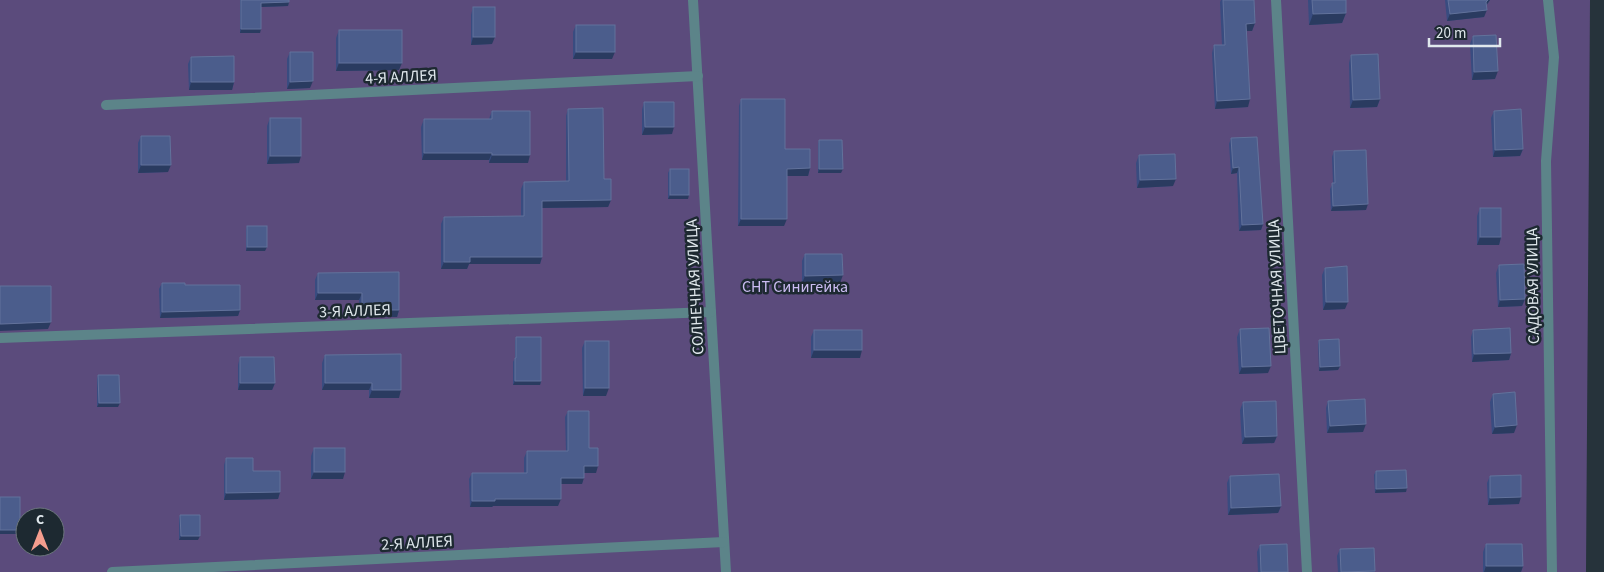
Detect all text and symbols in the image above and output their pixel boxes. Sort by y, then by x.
scale bar [1429,15,1500,47]
text: 20 m [1436,23,1466,44]
street label: 4-Я АЛЛЕЯ [365,64,437,90]
street label: СОЛНЕЧНАЯ УЛИЦА [680,218,710,355]
street label: ЦВЕТОЧНАЯ УЛИЦА [1262,219,1292,355]
street label: САДОВАЯ УЛИЦА [1521,227,1545,344]
park label: СНТ Синигейка [742,276,848,298]
street label: 3-Я АЛЛЕЯ [319,299,391,323]
north arrow [15,507,65,557]
text: С [36,510,44,530]
street label: 2-Я АЛЛЕЯ [381,530,453,556]

